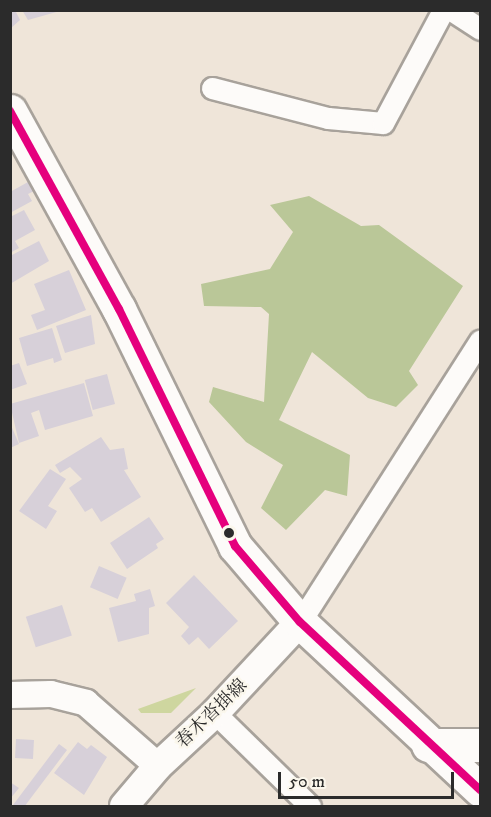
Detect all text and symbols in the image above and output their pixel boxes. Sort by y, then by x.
unlabelled marker [223,527,235,539]
street label: 春木沓掛線 [172,675,252,753]
scale bar [281,760,456,798]
text: 50 m [289,771,325,793]

